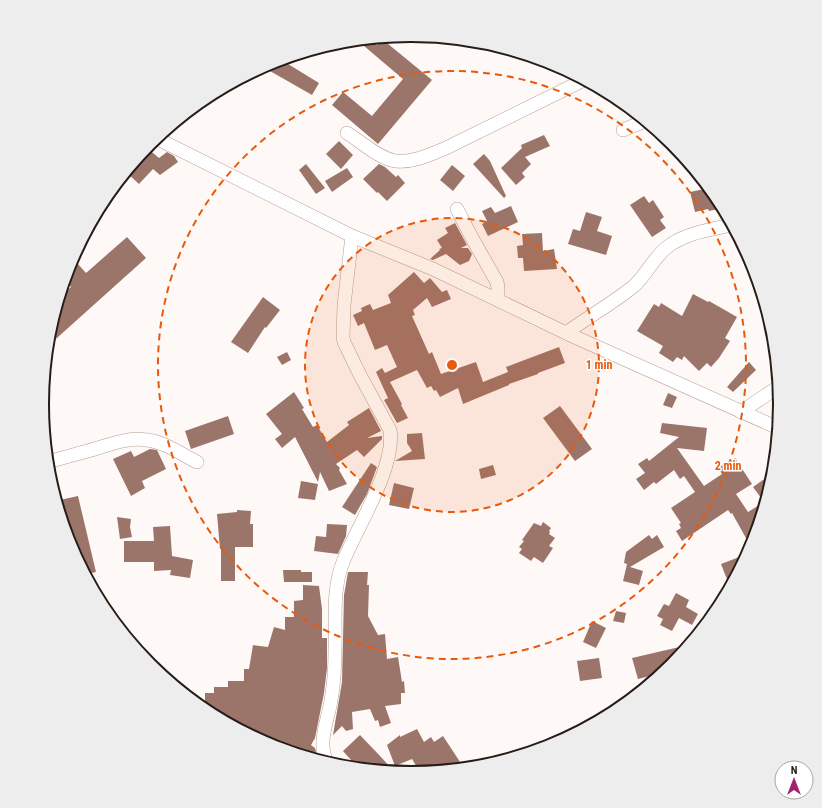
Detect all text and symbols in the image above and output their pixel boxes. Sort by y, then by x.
centre of rings [445,358,459,372]
text: 1 min [586,358,612,372]
text: 2 min [715,459,741,473]
north arrow [774,760,814,800]
text: N [791,764,798,777]

